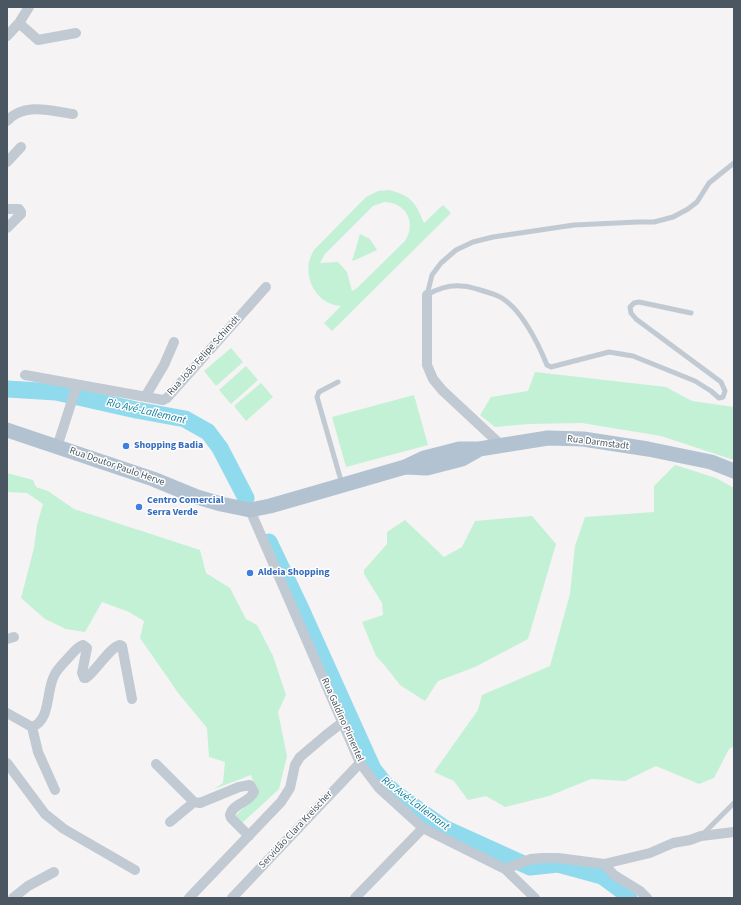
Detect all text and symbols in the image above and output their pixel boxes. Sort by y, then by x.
street label: Rua João Felipe Schimdt [165,314,243,398]
water label: Rio Avé‐Lallemant [105,396,187,428]
street label: Rua Darmstadt [566,433,630,453]
place label: Shopping Badia [134,440,203,452]
marker: Shopping Badia [121,441,131,451]
street label: Rua Doutor Paulo Herve [68,445,166,489]
place label: Centro Comercial Serra Verde [147,495,224,518]
marker: Centro Comercial Serra Verde [134,502,144,512]
place label: Aldeia Shopping [258,567,330,579]
marker: Aldeia Shopping [245,568,255,578]
street label: Rua Galdino Pimentel [318,676,366,764]
water label: Rio Avé‐Lallemant [379,774,451,834]
street label: Servidão Clara Kreischer [257,789,335,871]

